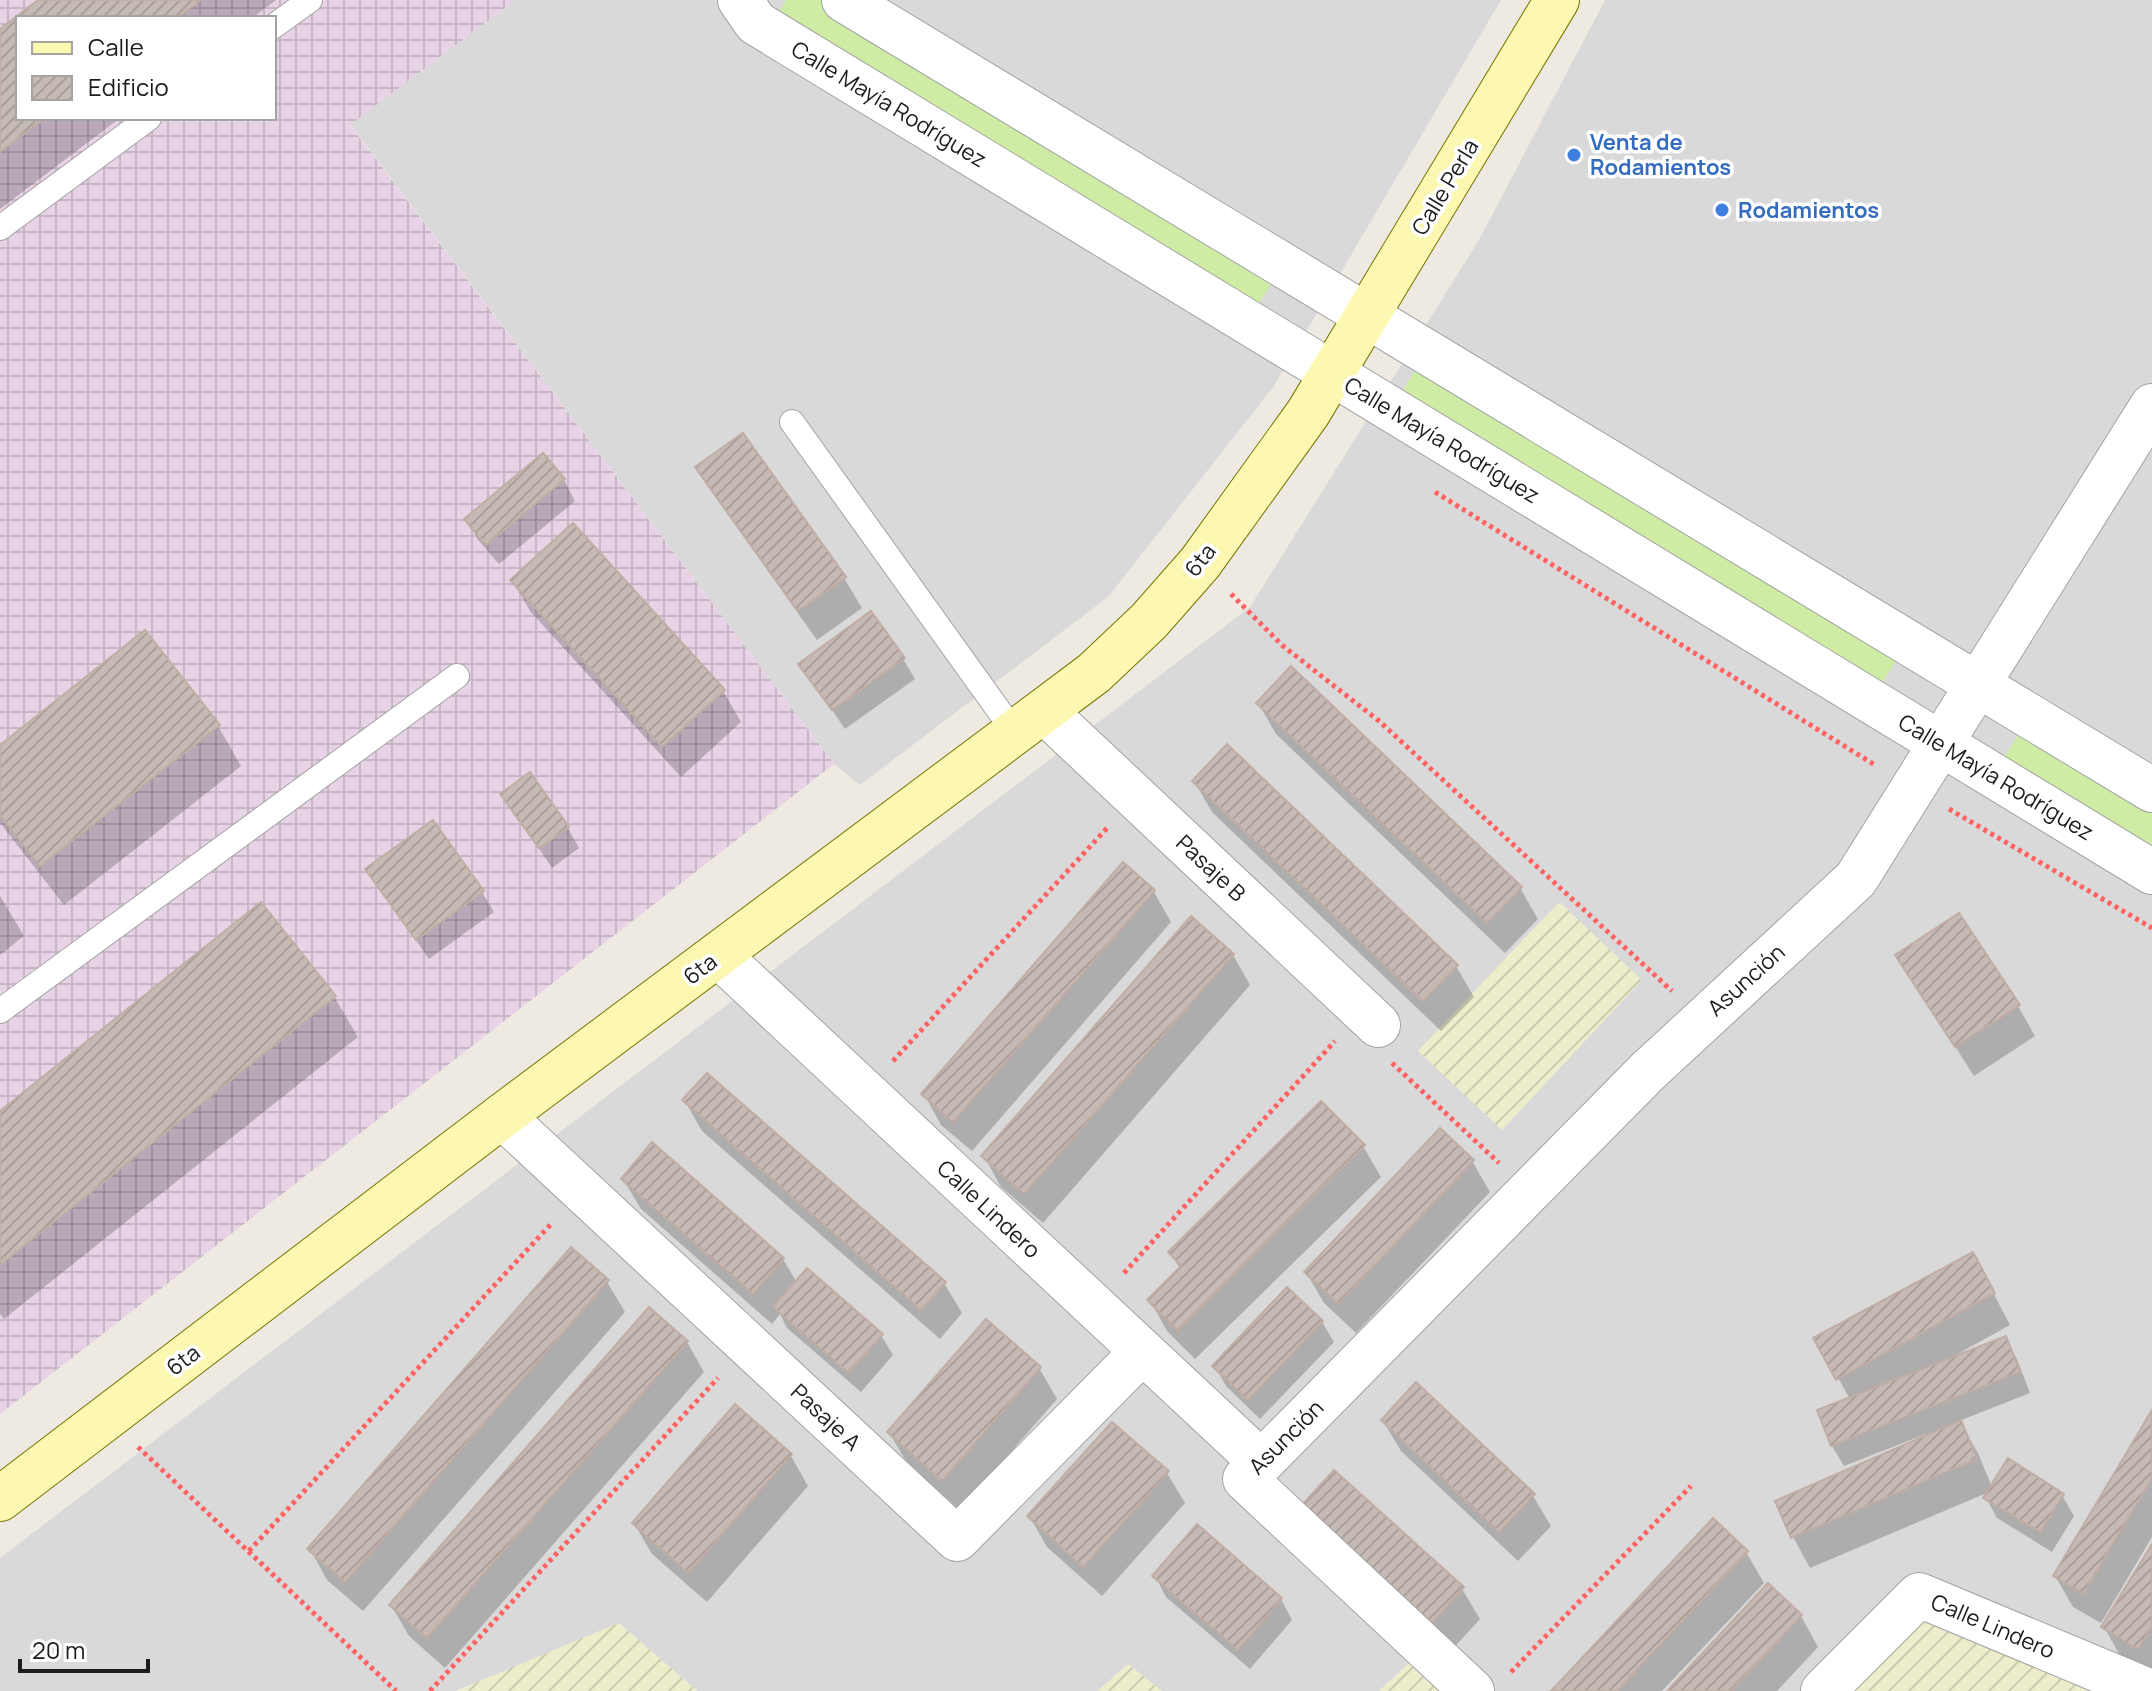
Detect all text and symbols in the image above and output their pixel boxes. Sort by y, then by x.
legend [16,16,276,120]
text: Calle [88,30,144,63]
street label: Calle Mayía Rodríguez [786,34,992,174]
text: Edificio [88,70,169,103]
place label: Venta de Rodamientos [1590,127,1731,182]
street label: Calle Perla [1405,133,1485,241]
marker: Venta de Rodamientos [1565,146,1583,164]
place label: Rodamientos [1738,195,1879,225]
marker: Rodamientos [1713,201,1731,219]
street label: Calle Mayía Rodríguez [1339,370,1545,510]
street label: 6ta [1178,537,1222,583]
street label: Calle Mayía Rodríguez [1893,707,2099,847]
street label: Pasaje B [1170,828,1252,908]
street label: Asunción [1701,937,1791,1023]
street label: 6ta [677,947,723,991]
street label: Calle Lindero [931,1153,1047,1265]
street label: 6ta [160,1338,206,1382]
street label: Pasaje A [785,1377,868,1457]
street label: Asunción [1242,1393,1330,1481]
street label: Calle Lindero [1927,1587,2059,1665]
scale bar [20,1623,148,1673]
text: 20 m [32,1633,85,1666]

